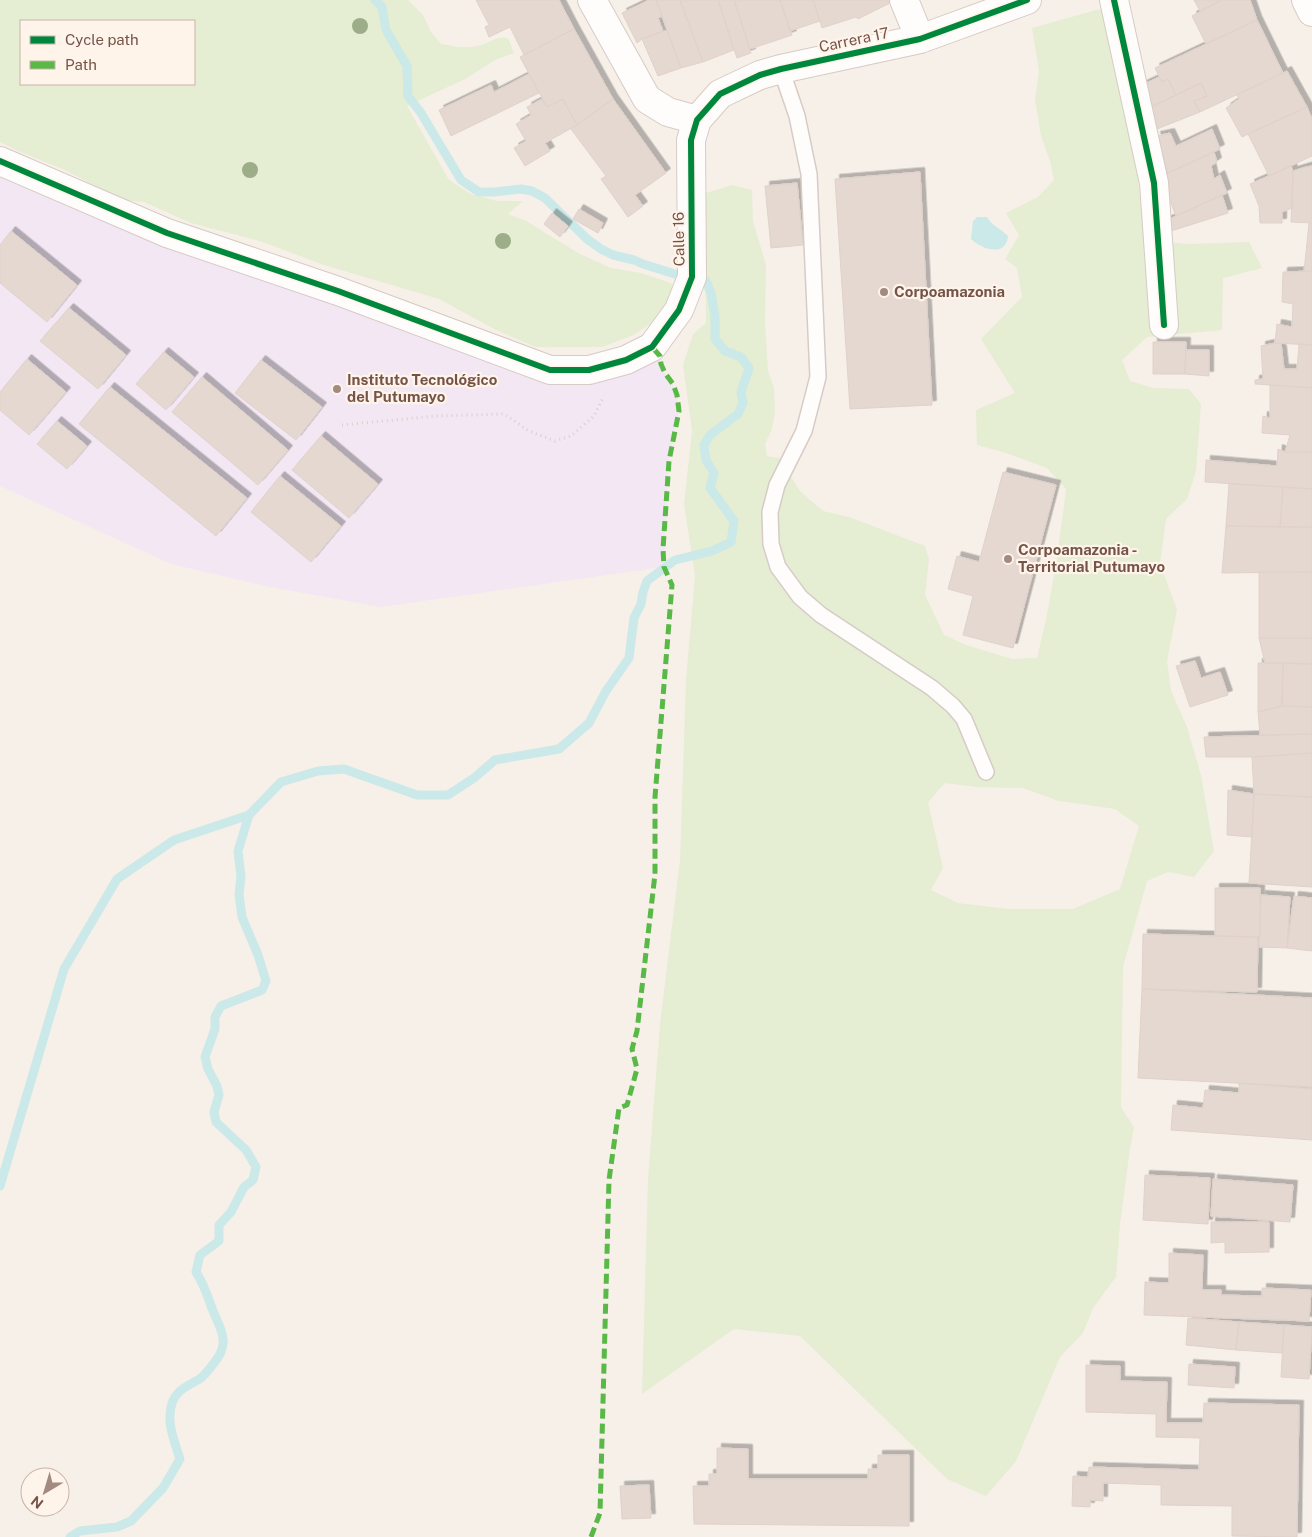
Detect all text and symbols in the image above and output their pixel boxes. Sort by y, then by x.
legend [20,20,195,85]
street label: Carrera 17 [817,24,891,55]
text: Cycle path [65,31,139,48]
text: Path [65,56,97,73]
street label: Calle 16 [670,212,687,266]
place label: Corpoamazonia [894,283,1005,300]
marker: Corpoamazonia [878,286,890,298]
place label: Instituto Tecnológico del Putumayo [347,371,498,405]
marker: Instituto Tecnológico del Putumayo [331,383,343,395]
place label: Corpoamazonia - Territorial Putumayo [1018,541,1165,575]
marker: Corpoamazonia - Territorial Putumayo [1002,553,1014,565]
north arrow [20,1467,70,1517]
text: N [28,1493,46,1512]

